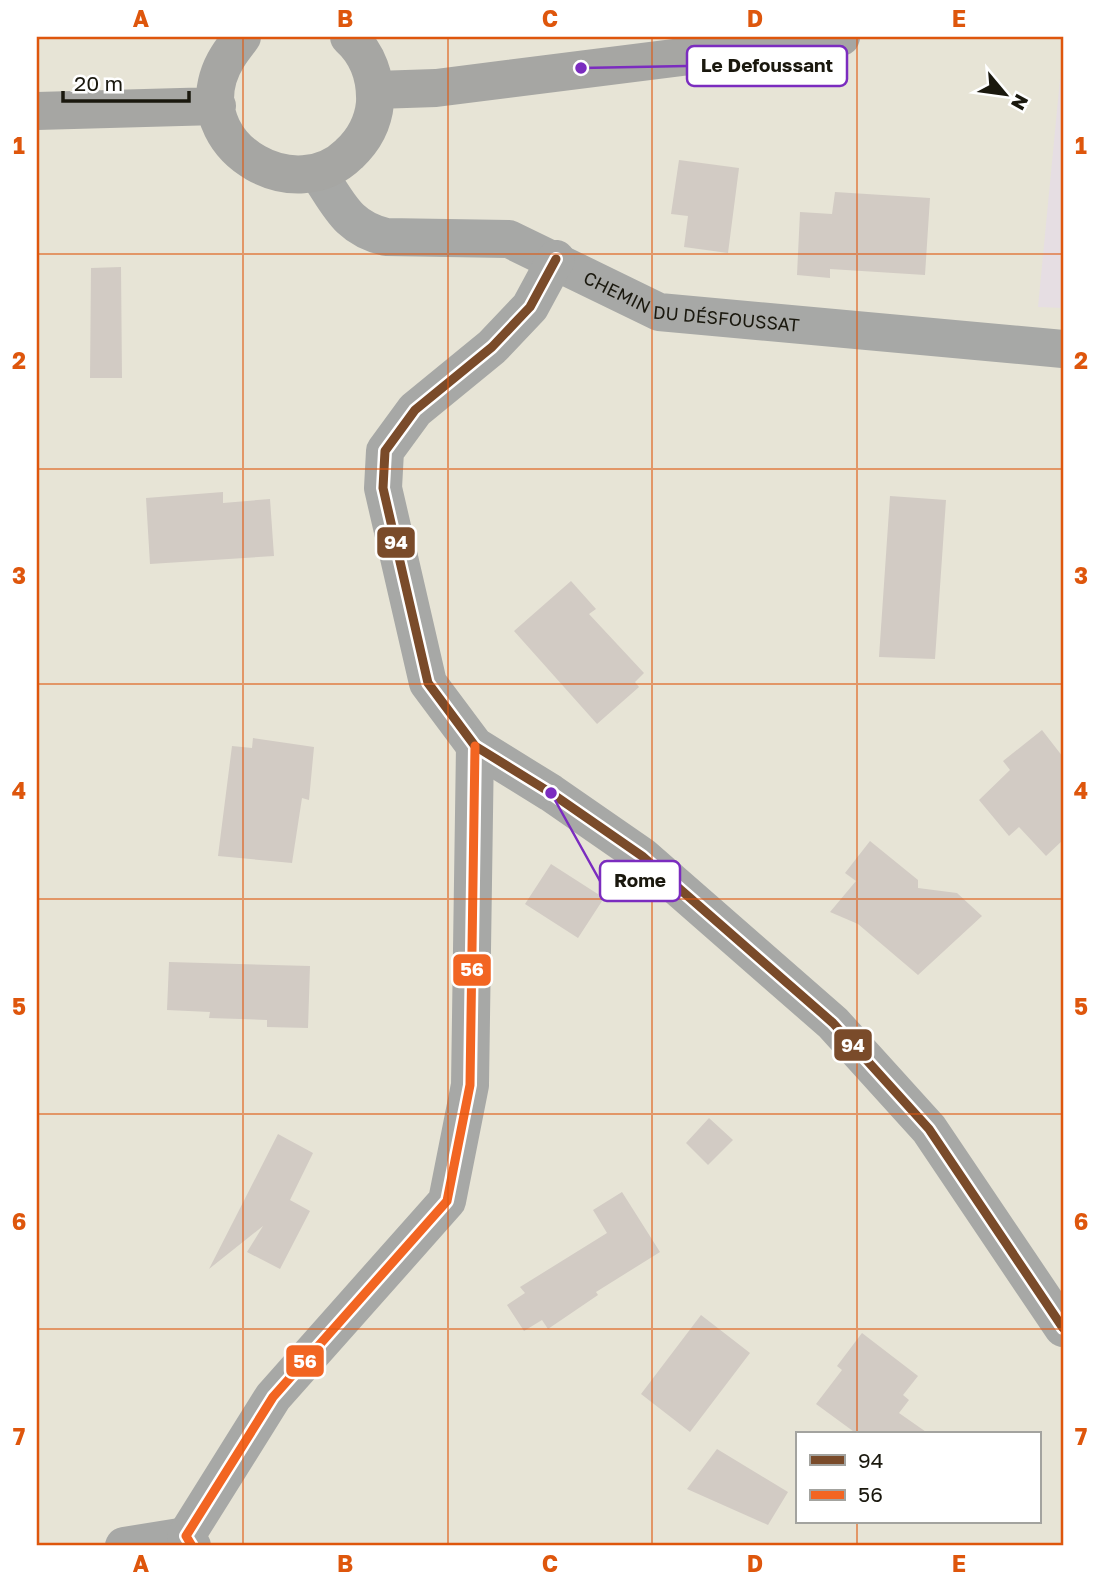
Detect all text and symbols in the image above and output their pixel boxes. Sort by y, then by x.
text: A [133,4,150,32]
text: B [337,4,353,32]
text: C [542,4,558,32]
text: D [747,4,763,32]
text: E [952,4,966,32]
callout: Le Defoussant [687,46,847,86]
text: Le Defoussant [701,53,834,76]
scale bar [63,60,189,104]
north arrow [970,60,1040,130]
text: 20 m [74,70,123,96]
text: N [1007,91,1034,114]
text: 1 [13,131,25,159]
text: 1 [1075,131,1087,159]
street label: CHEMIN DU DÉSFOUSSAT [580,266,801,336]
text: 2 [12,346,26,374]
text: 2 [1074,346,1088,374]
line badge: 94 [376,526,416,559]
text: 94 [384,530,408,553]
text: 3 [12,561,26,589]
text: 3 [1074,561,1088,589]
text: 4 [12,776,26,804]
text: 4 [1074,776,1088,804]
callout: Rome [600,861,680,901]
text: Rome [614,868,666,891]
line badge: 56 [452,953,492,987]
text: 56 [460,957,484,980]
text: 5 [12,992,26,1020]
text: 5 [1074,992,1088,1020]
line badge: 94 [833,1028,873,1062]
text: 94 [841,1033,865,1056]
text: 6 [12,1207,26,1235]
text: 6 [1074,1207,1088,1235]
line badge: 56 [285,1344,325,1378]
text: 56 [293,1349,317,1372]
text: 7 [13,1422,25,1450]
text: 7 [1075,1422,1087,1450]
legend [796,1432,1040,1524]
text: 94 [858,1447,884,1473]
text: 56 [858,1481,883,1507]
text: A [133,1549,150,1577]
text: B [337,1549,353,1577]
text: C [542,1549,558,1577]
text: D [747,1549,763,1577]
text: E [952,1549,966,1577]

